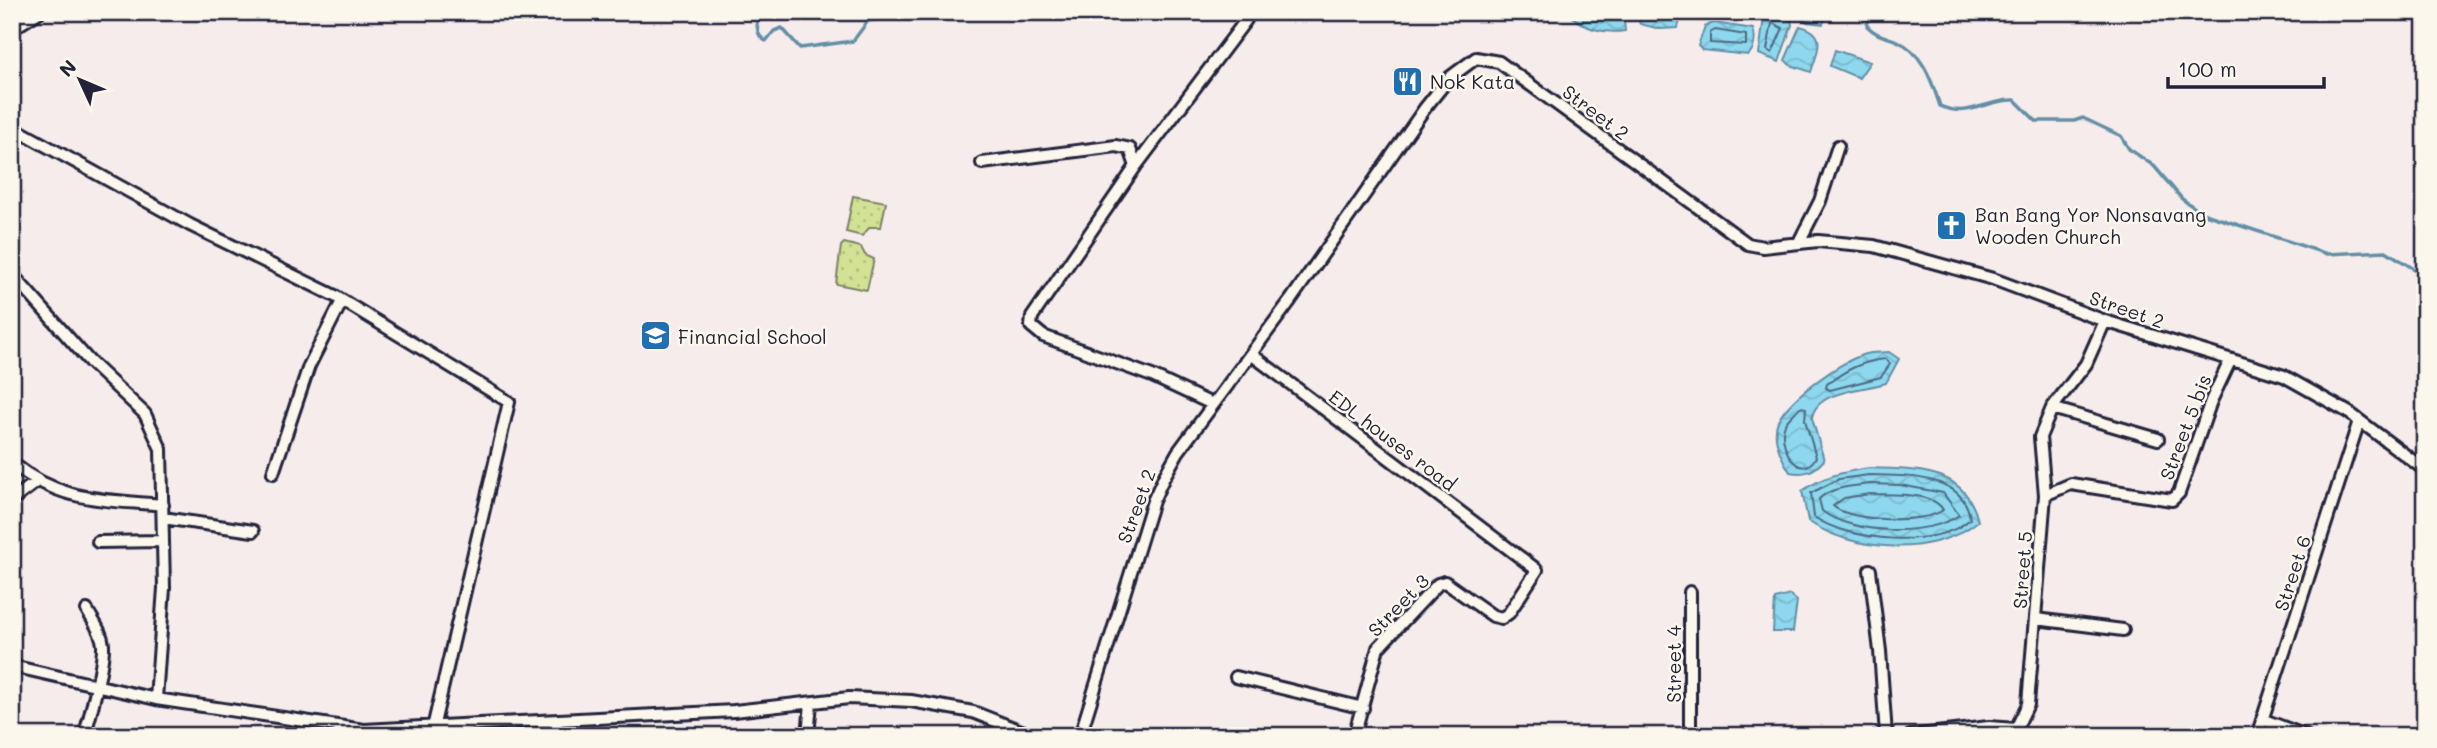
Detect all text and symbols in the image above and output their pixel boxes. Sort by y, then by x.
north arrow [46,46,116,116]
scale bar [2168,46,2323,90]
text: N [53,54,81,82]
text: 100 m [2178,55,2237,82]
restaurant icon: Nok Kata [1390,64,1424,98]
place label: Nok Kata [1430,69,1515,94]
street label: Street 2 [1558,79,1634,145]
place label: Ban Bang Yor Nonsavang Wooden Church [1975,202,2206,249]
church icon: Ban Bang Yor Nonsavang Wooden Church [1935,208,1969,242]
street label: Street 2 [2086,285,2168,333]
school or university icon: Financial School [638,319,672,353]
place label: Financial School [678,324,827,349]
street label: Street 5 bis [2153,371,2217,483]
street label: EDL houses road [1324,384,1462,496]
street label: Street 2 [1111,465,1161,547]
street label: Street 5 [2007,530,2037,610]
street label: Street 6 [2268,532,2316,614]
street label: Street 3 [1362,568,1434,642]
street label: Street 4 [1661,625,1686,703]

